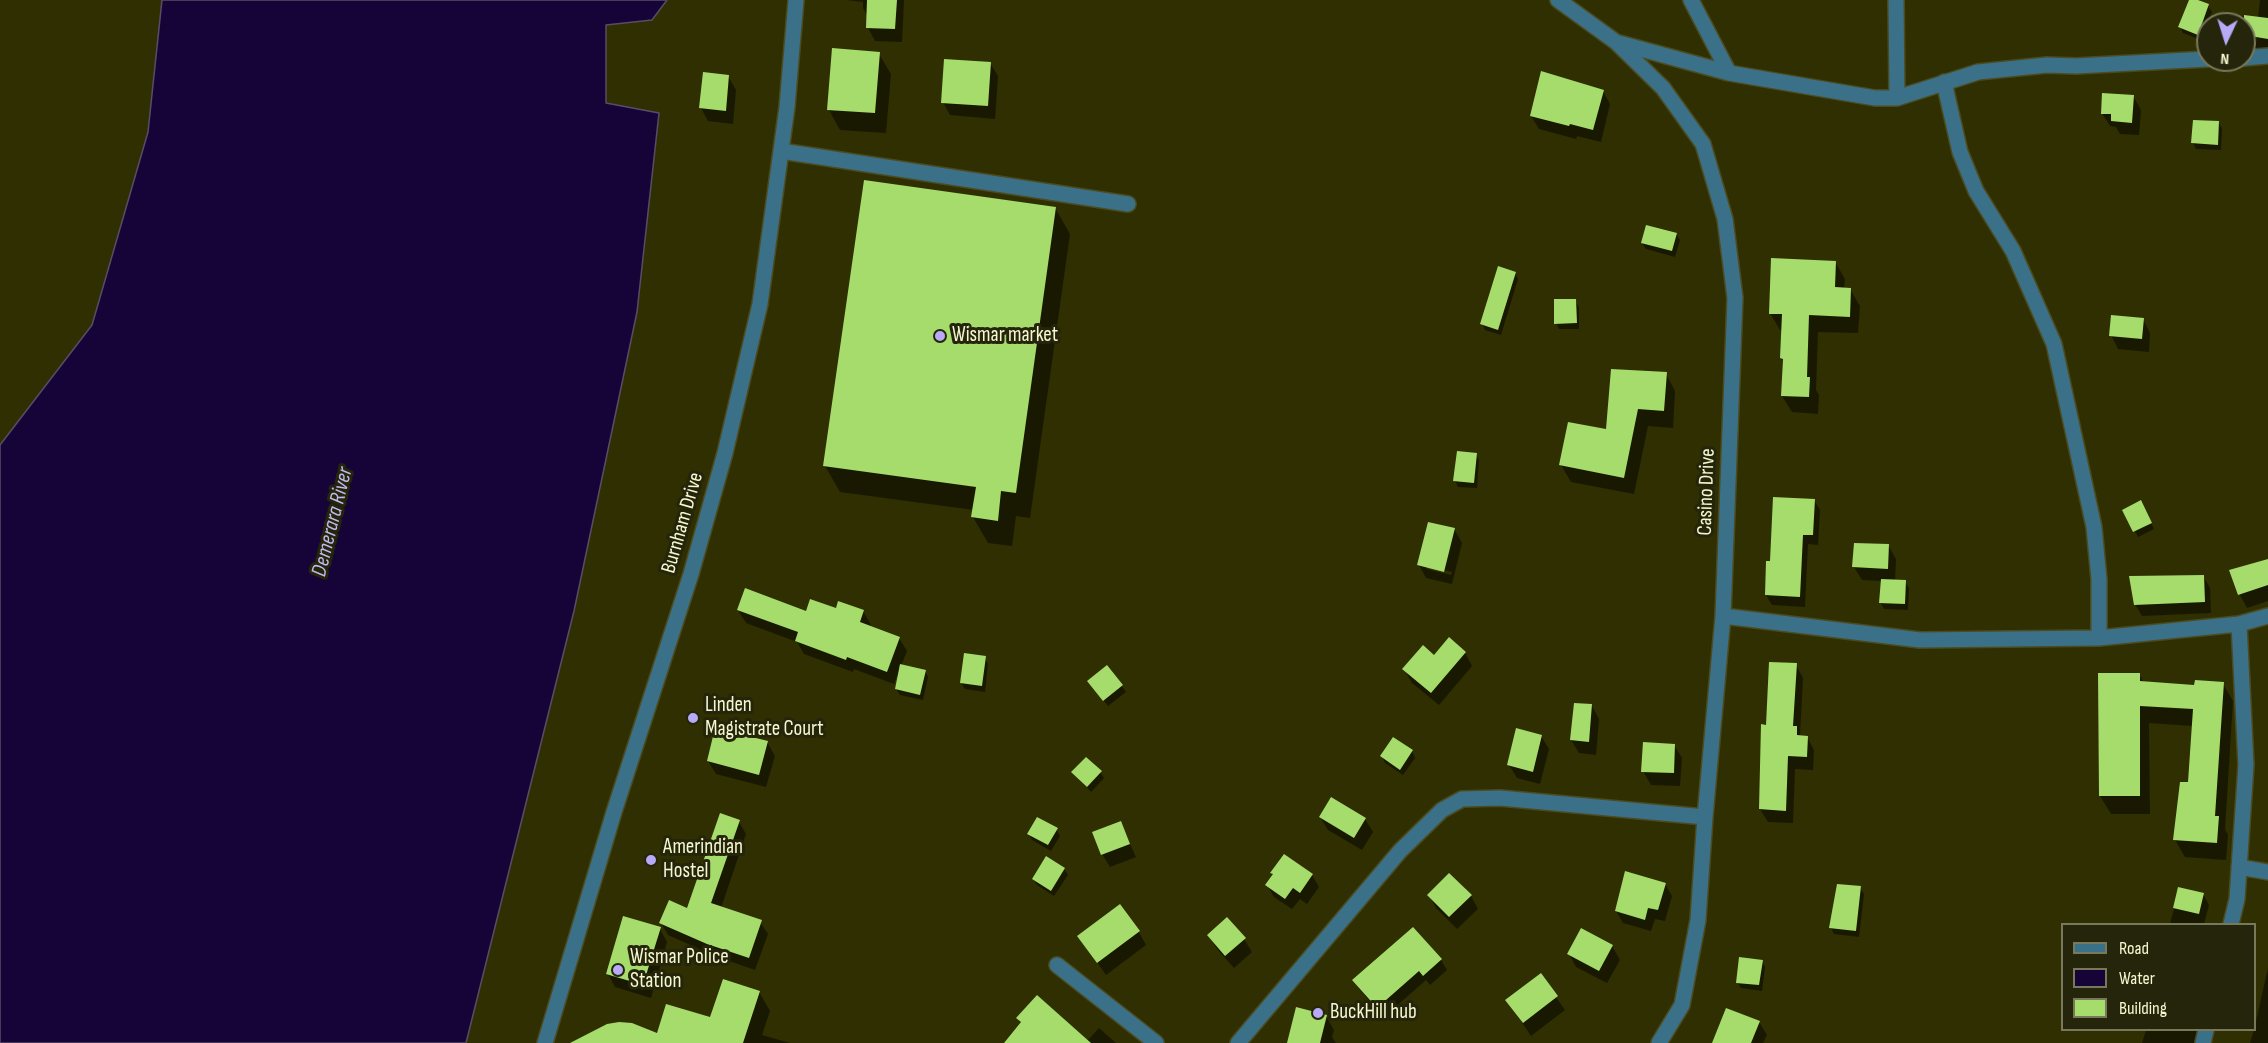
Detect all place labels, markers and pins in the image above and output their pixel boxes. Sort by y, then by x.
place label: Wismar market [952,323,1058,349]
marker: Wismar market [933,329,947,343]
place label: Linden Magistrate Court [705,693,824,743]
marker: Linden Magistrate Court [686,711,700,725]
place label: Amerindian Hostel [663,835,743,885]
marker: Amerindian Hostel [644,853,658,867]
place label: Wismar Police Station [630,945,729,995]
marker: Wismar Police Station [611,963,625,977]
place label: BuckHill hub [1330,1000,1417,1026]
marker: BuckHill hub [1311,1006,1325,1020]

